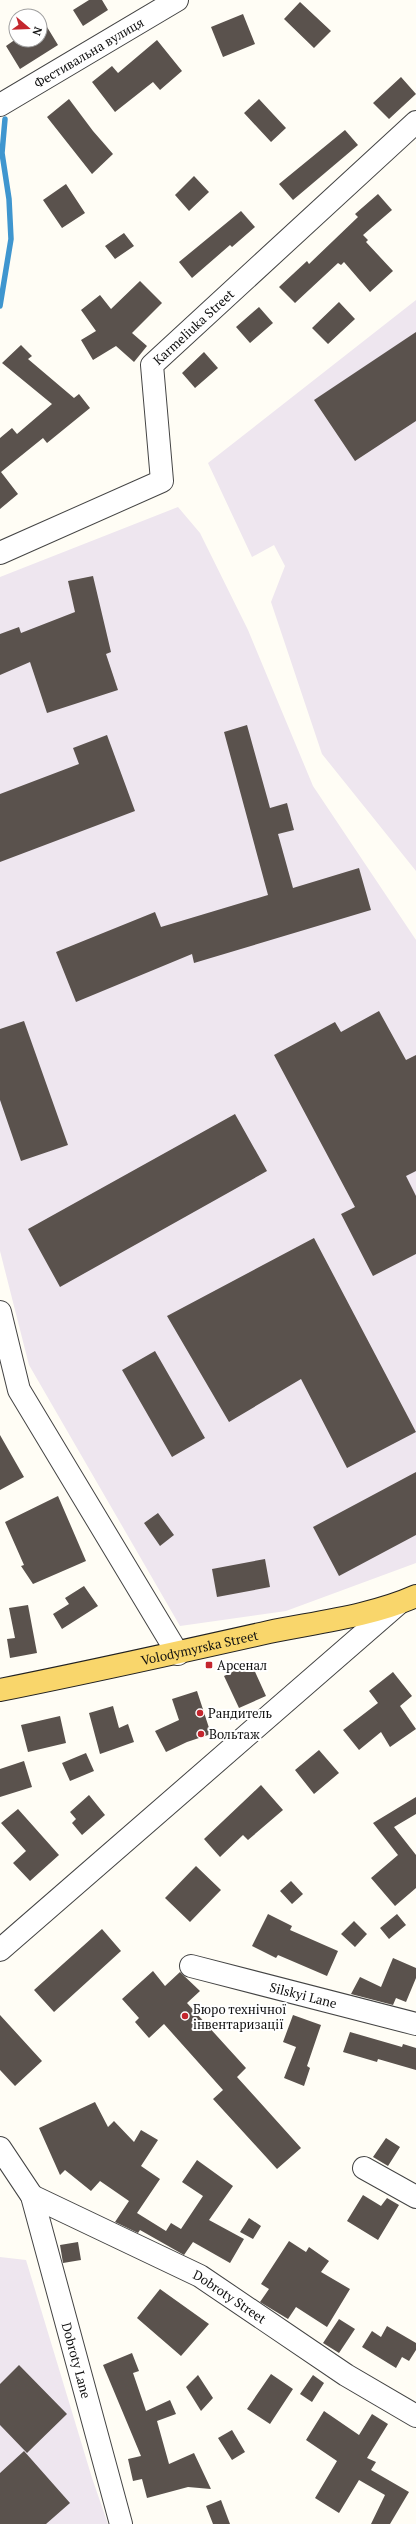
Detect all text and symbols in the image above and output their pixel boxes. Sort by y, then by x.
north arrow [8,8,48,48]
street label: Фестивальна вулиця [30,13,147,92]
text: N [29,25,45,38]
street label: Karmeliuka Street [149,285,238,369]
street label: Volodymyrska Street [139,1626,260,1669]
place label: Арсенал [217,1656,267,1674]
marker: Арсенал [204,1660,214,1670]
place label: Рандитель [208,1704,272,1722]
marker: Рандитель [195,1708,205,1718]
place label: Вольтаж [209,1725,260,1743]
marker: Вольтаж [196,1729,206,1739]
street label: Silskyi Lane [268,1978,339,2012]
place label: Бюро технічної інвентаризації [193,2000,287,2033]
marker: Бюро технічної інвентаризації [180,2011,190,2021]
street label: Dobroty Street [190,2265,270,2328]
street label: Dobroty Lane [58,2320,96,2400]

